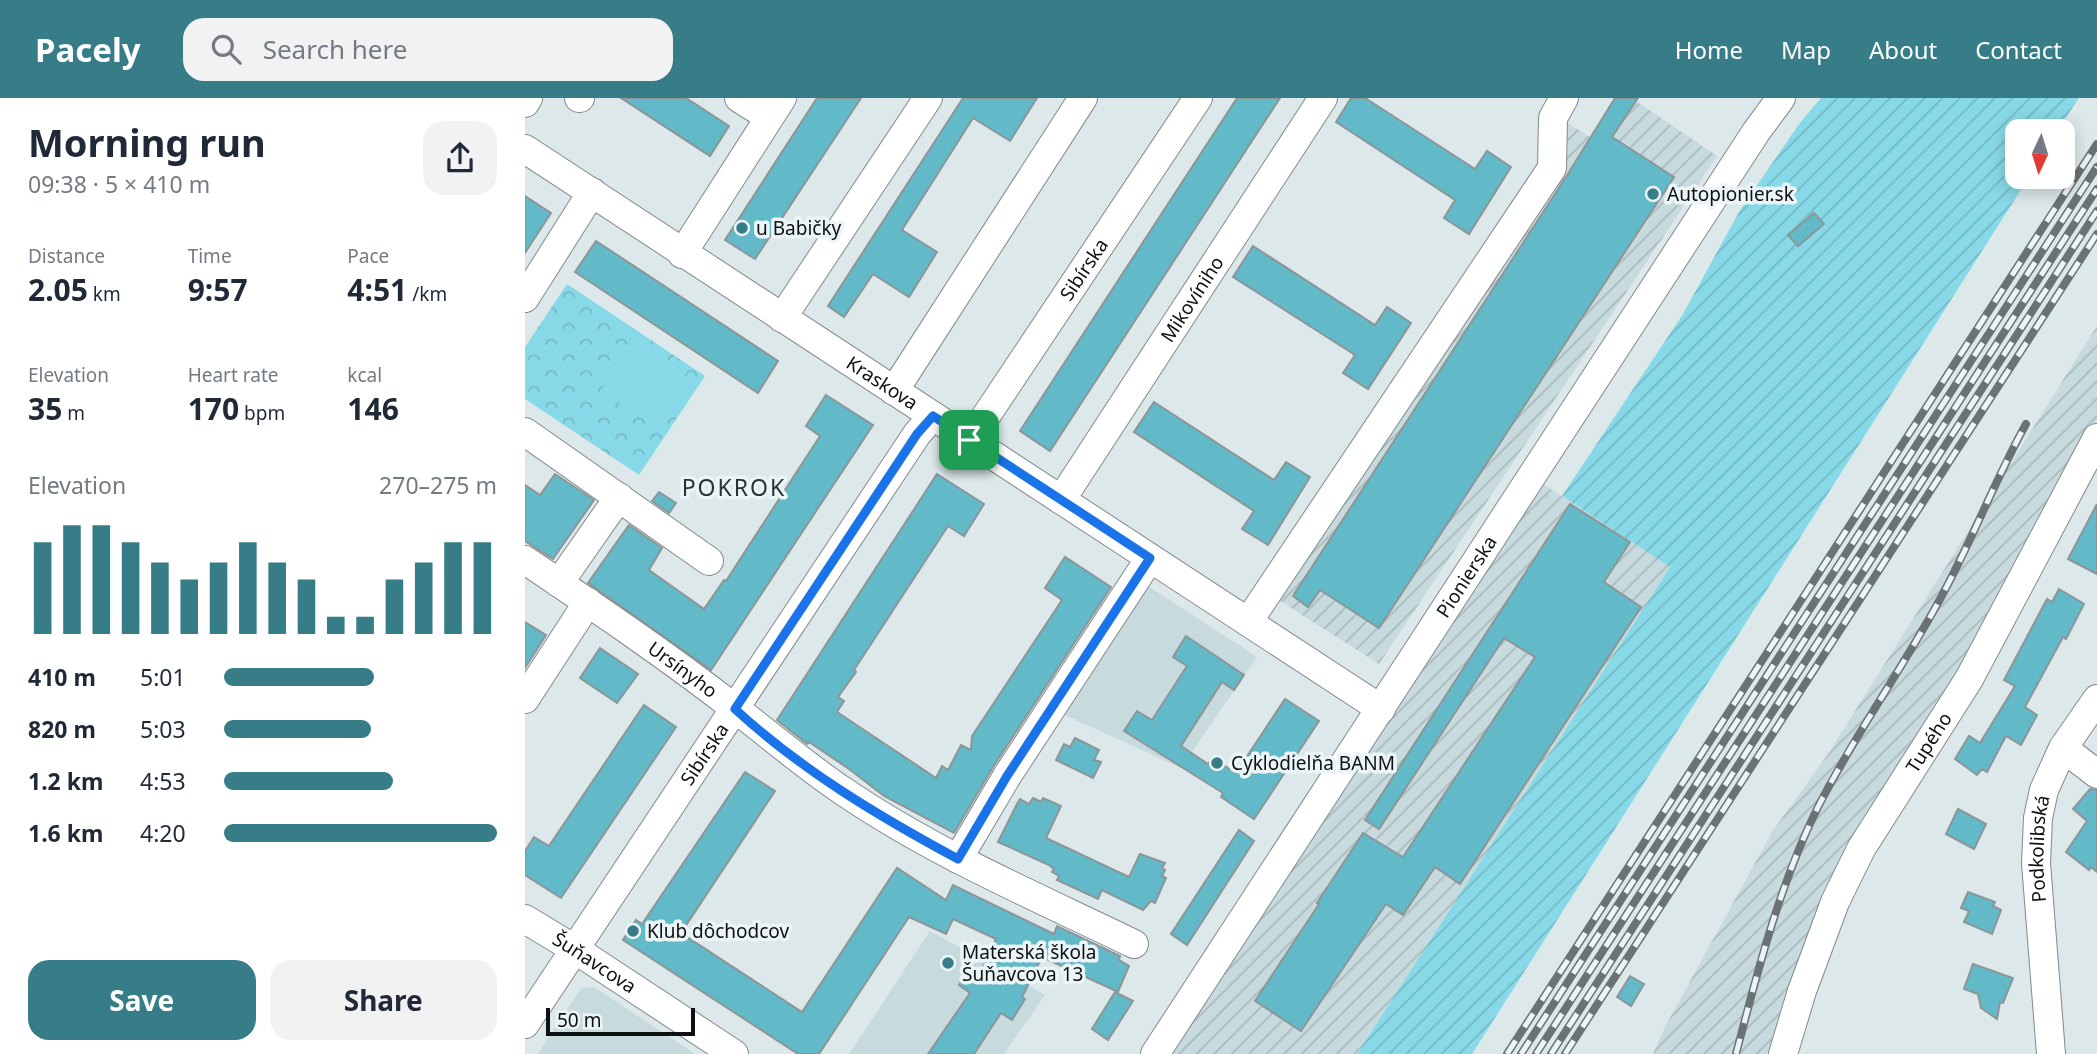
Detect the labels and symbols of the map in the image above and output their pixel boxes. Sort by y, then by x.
north arrow [2005,119,2075,189]
place label: Autopionier.sk [1667,181,1794,207]
marker: Autopionier.sk [1645,186,1661,202]
place label: u Babičky [756,215,842,241]
marker: u Babičky [734,220,750,236]
street label: Sibírska [1054,233,1114,306]
street label: Mikovíniho [1154,251,1230,347]
street label: Kraskova [841,350,923,416]
pin [939,410,999,470]
district label: POKROK [682,471,786,503]
street label: Pionierska [1430,530,1503,623]
street label: Ursínyho [643,635,723,704]
street label: Tupého [1900,707,1958,778]
street label: Sibírska [674,718,734,790]
place label: Cyklodielňa BANM [1231,750,1395,776]
marker: Cyklodielňa BANM [1209,755,1225,771]
street label: Podkolibská [2023,793,2056,903]
place label: Klub dôchodcov [647,918,789,944]
marker: Klub dôchodcov [625,923,641,939]
street label: Šuňavcova [548,926,641,999]
place label: Materská škola Šuňavcova 13 [962,939,1096,987]
marker: Materská škola Šuňavcova 13 [940,955,956,971]
scale bar [546,1005,695,1037]

